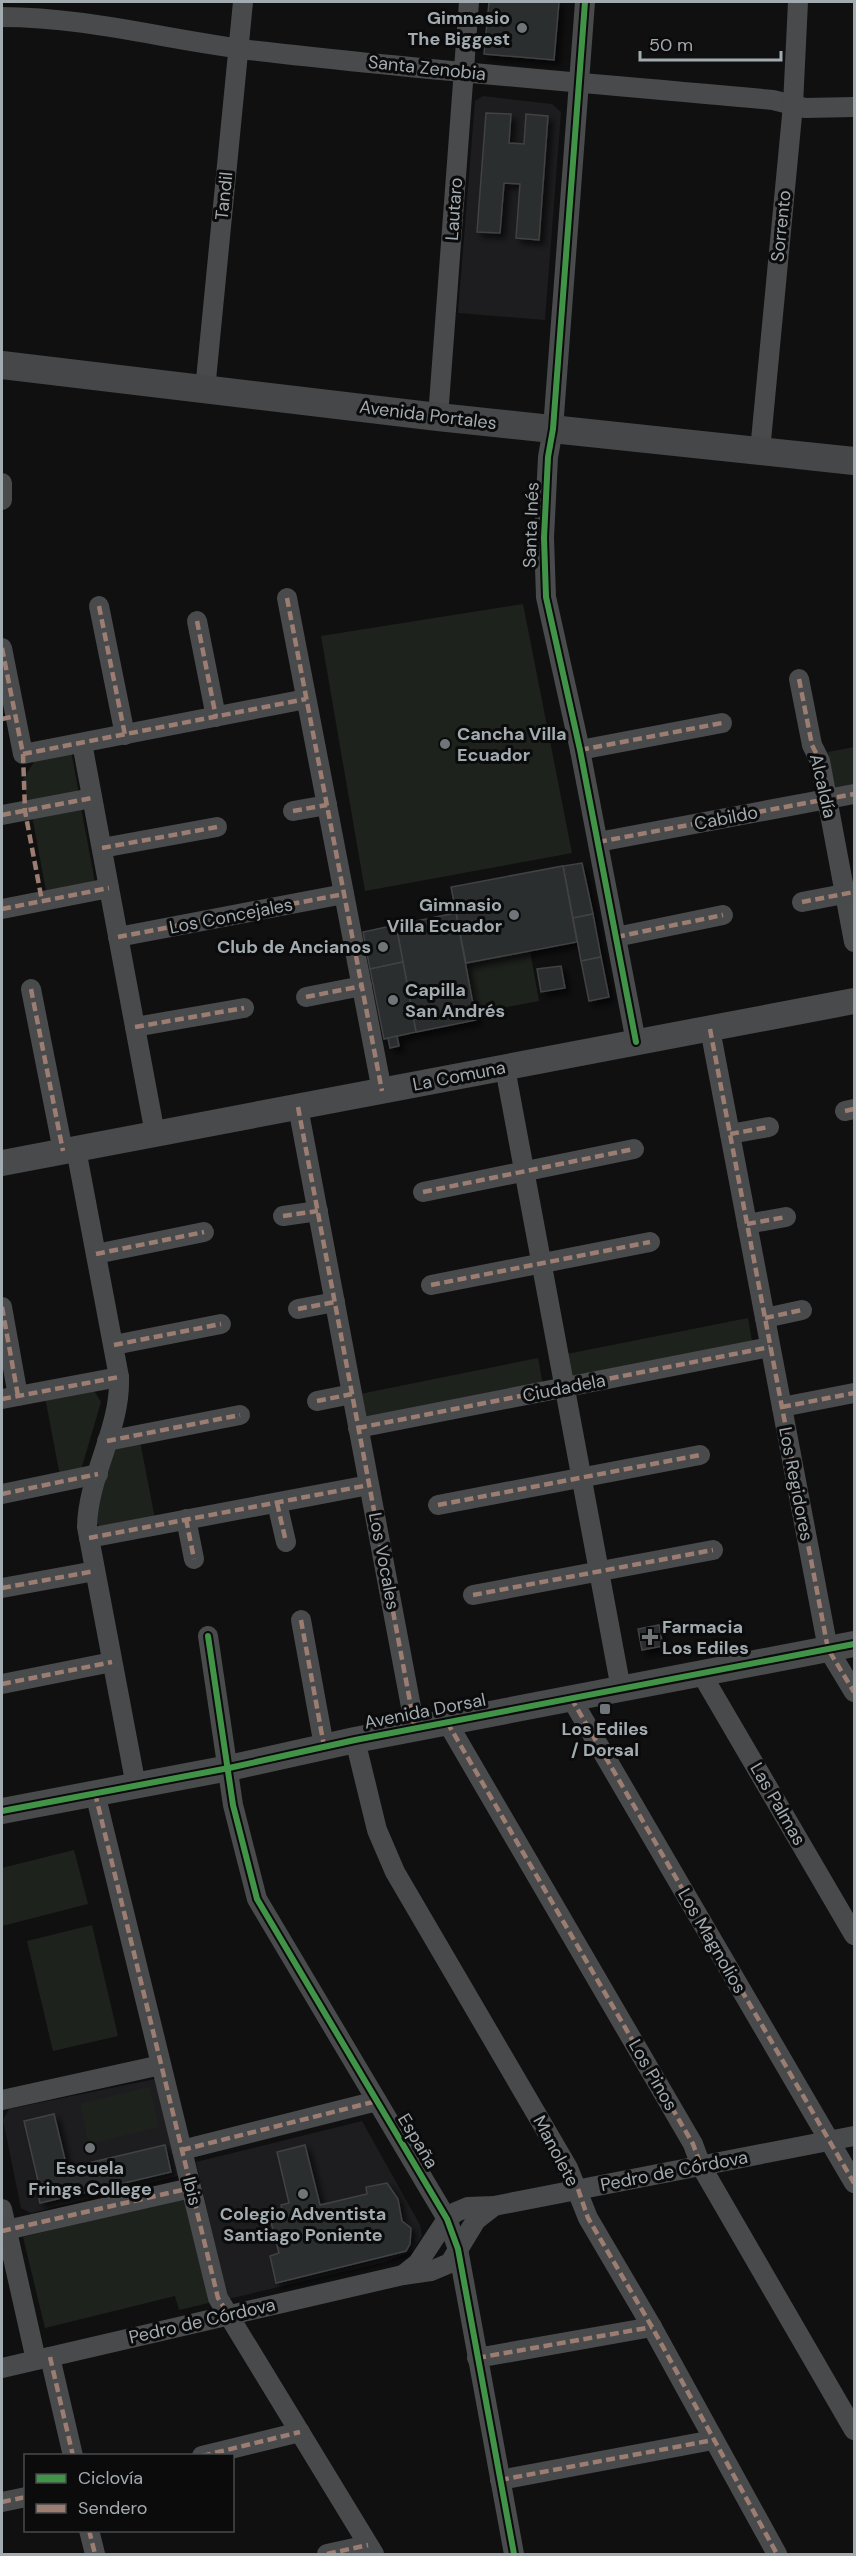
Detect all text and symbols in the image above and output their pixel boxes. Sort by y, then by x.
place label: Gimnasio The Biggest [408,6,510,51]
marker: Gimnasio The Biggest [515,21,529,35]
scale bar [640,24,781,62]
text: 50 m [649,33,693,57]
street label: Santa Zenobia [367,50,487,86]
street label: Tandil [210,171,238,221]
street label: Lautaro [440,177,468,241]
street label: Sorrento [765,189,797,263]
street label: Avenida Portales [358,395,498,435]
street label: Santa Inés [518,482,544,568]
place label: Cancha Villa Ecuador [457,722,567,767]
marker: Cancha Villa Ecuador [438,737,452,751]
street label: Alcaldía [804,752,842,820]
street label: Cabildo [692,800,760,836]
street label: Los Concejales [167,892,295,940]
place label: Gimnasio Villa Ecuador [387,893,502,938]
marker: Gimnasio Villa Ecuador [507,908,521,922]
place label: Club de Ancianos [217,935,371,959]
marker: Club de Ancianos [376,940,390,954]
place label: Capilla San Andrés [405,978,505,1023]
marker: Capilla San Andrés [386,993,400,1007]
street label: La Comuna [411,1055,507,1097]
street label: Ciudadela [521,1368,607,1408]
street label: Los Regidores [773,1425,819,1543]
street label: Los Vocales [363,1510,405,1612]
place label: Farmacia Los Ediles [662,1615,749,1660]
marker: Farmacia Los Ediles [643,1630,657,1644]
street label: Avenida Dorsal [362,1687,488,1735]
marker: Los Ediles / Dorsal [598,1702,612,1716]
place label: Los Ediles / Dorsal [562,1717,648,1762]
street label: Las Palmas [745,1758,811,1850]
street label: Los Magnolios [672,1884,752,1998]
street label: Los Pinos [623,2035,683,2115]
street label: España [392,2109,444,2173]
street label: Manolete [527,2111,585,2191]
marker: Escuela Frings College [83,2141,97,2155]
street label: Pedro de Córdova [598,2145,750,2197]
place label: Escuela Frings College [28,2156,152,2201]
street label: Ibis [177,2174,207,2208]
marker: Colegio Adventista Santiago Poniente [296,2187,310,2201]
place label: Colegio Adventista Santiago Poniente [220,2202,386,2247]
street label: Pedro de Córdova [126,2292,278,2350]
legend [24,2454,234,2532]
text: Ciclovía [78,2466,143,2490]
text: Sendero [78,2496,148,2520]

